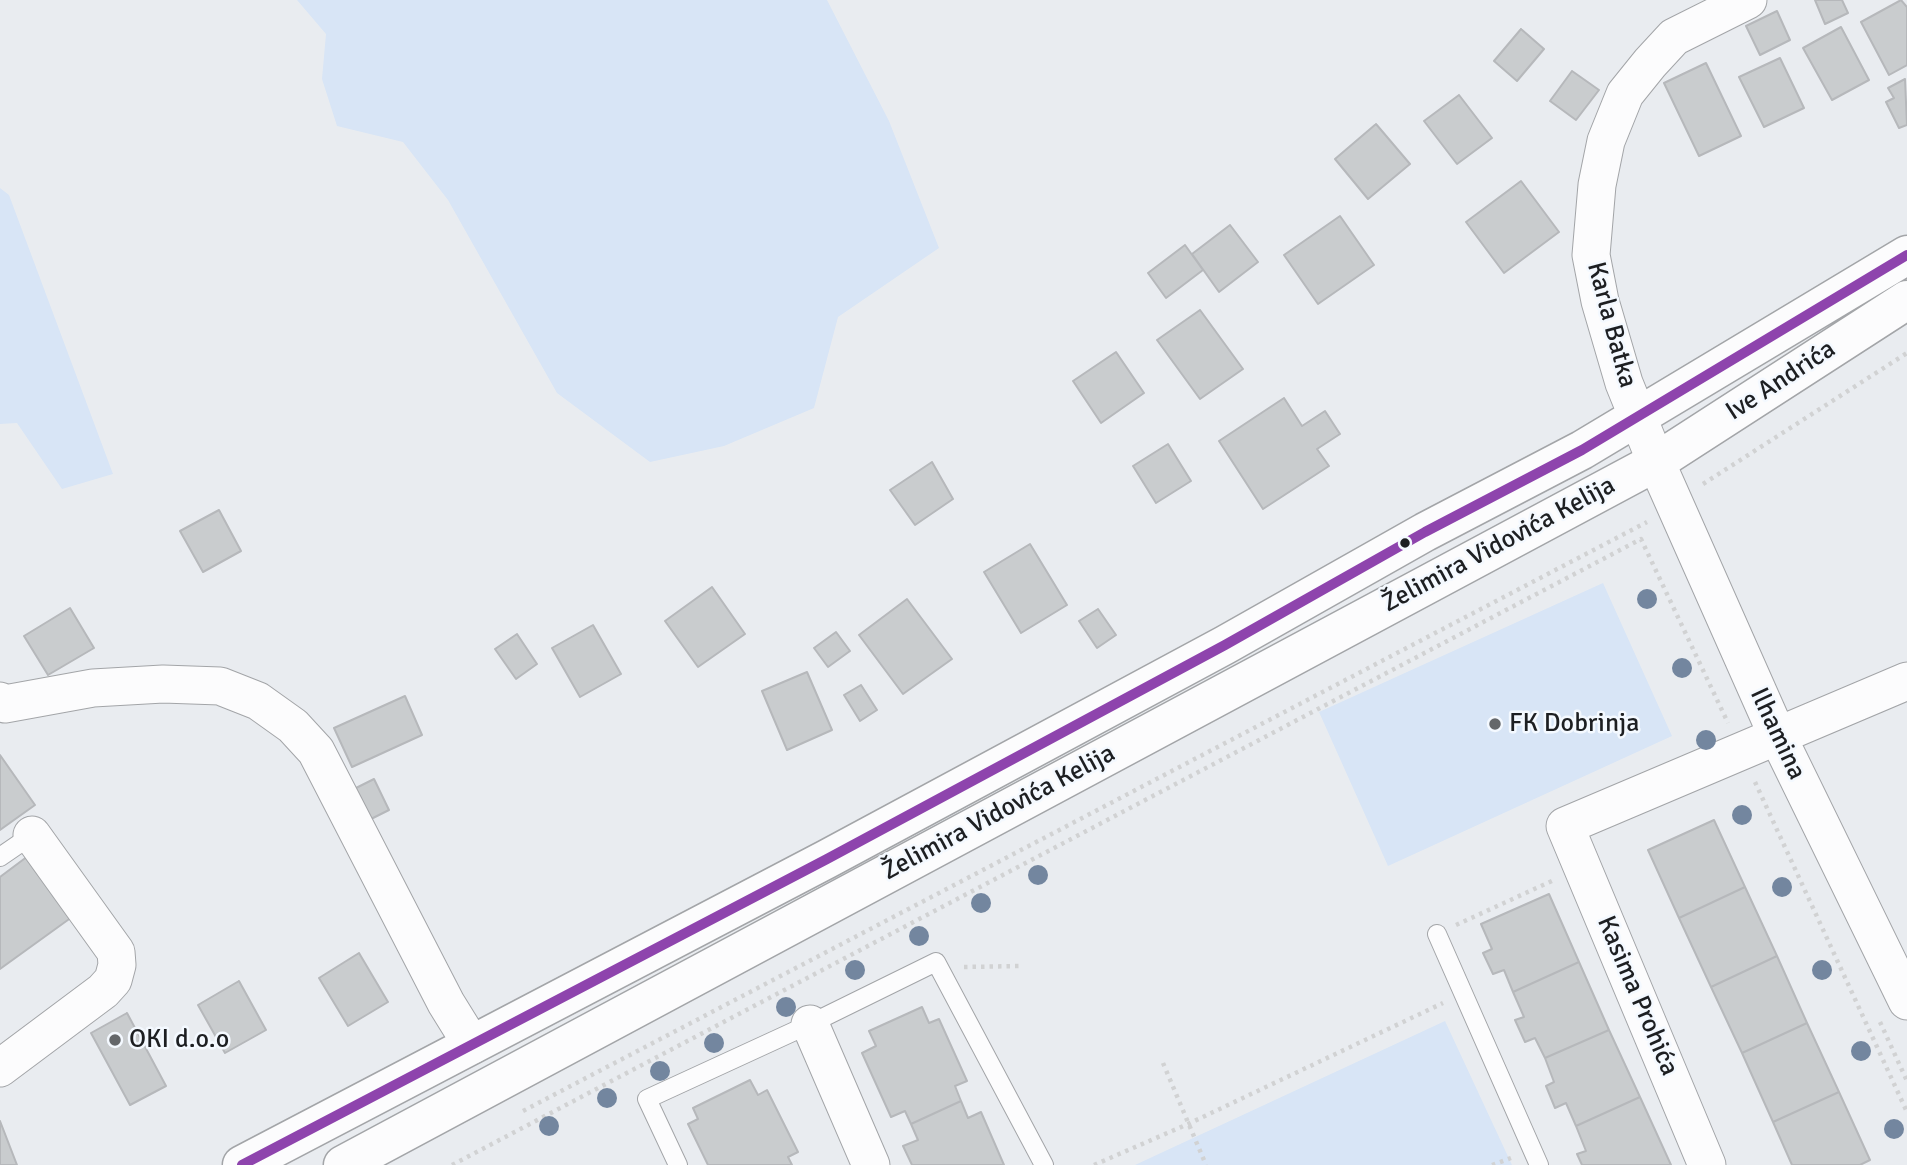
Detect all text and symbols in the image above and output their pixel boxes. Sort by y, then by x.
street label: Karla Batka [1579,259,1643,391]
street label: Ive Andrića [1720,334,1842,428]
street label: Želimira Vidovića Kelija [1377,470,1621,620]
unlabelled marker [1398,536,1412,550]
street label: Ilhamina [1742,683,1812,785]
place label: FK Dobrinja [1509,708,1640,740]
marker: FK Dobrinja [1487,716,1503,732]
street label: Želimira Vidovića Kelija [877,738,1121,888]
street label: Kasima Prohića [1589,911,1685,1081]
place label: OKI d.o.o [129,1024,229,1056]
marker: OKI d.o.o [107,1032,123,1048]

